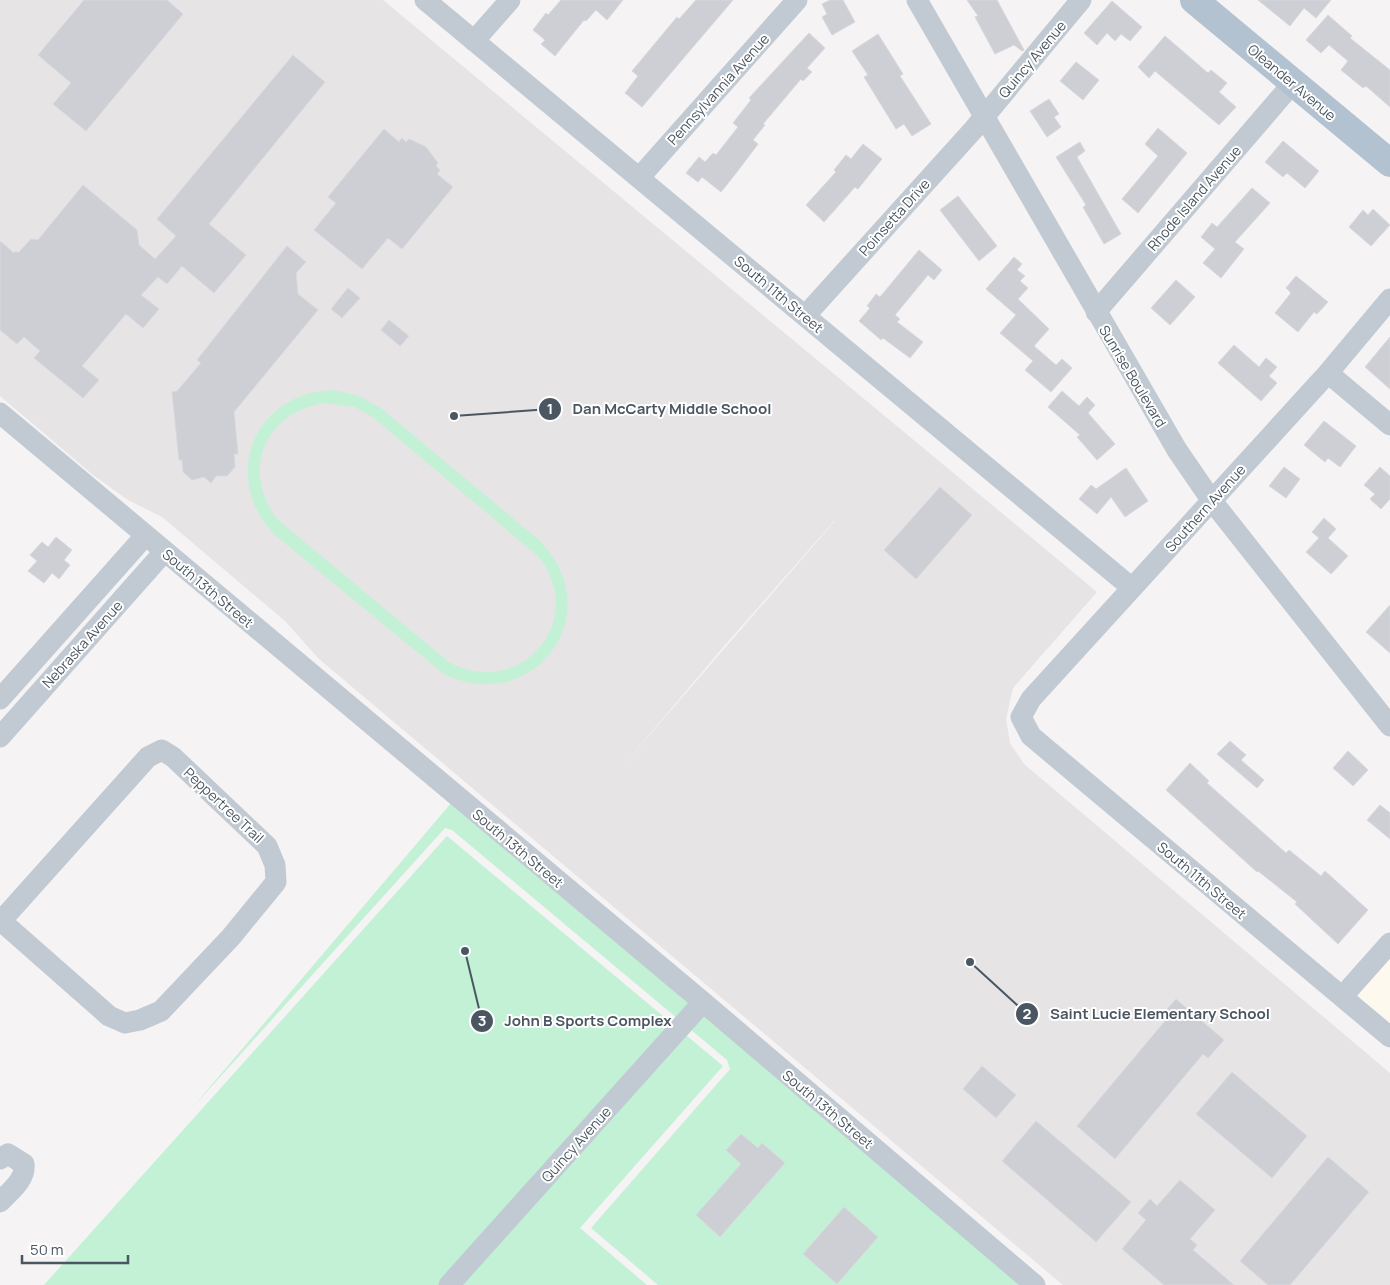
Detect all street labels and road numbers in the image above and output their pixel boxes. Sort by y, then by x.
street label: Quincy Avenue [994,16,1070,102]
street label: Pennsylvannia Avenue [663,29,773,149]
street label: Oleander Avenue [1244,39,1340,125]
street label: Rhode Island Avenue [1143,141,1245,255]
street label: Poinsetta Drive [854,174,934,260]
street label: South 11th Street [730,251,828,337]
street label: Sunrise Boulevard [1095,321,1171,431]
street label: Southern Avenue [1161,460,1249,556]
street label: South 13th Street [159,544,258,632]
street label: Nebraska Avenue [38,596,126,692]
street label: Peppertree Trail [180,763,268,847]
street label: South 13th Street [469,804,568,892]
street label: South 11th Street [1153,837,1251,923]
street label: South 13th Street [779,1065,878,1153]
street label: Quincy Avenue [537,1102,615,1186]

